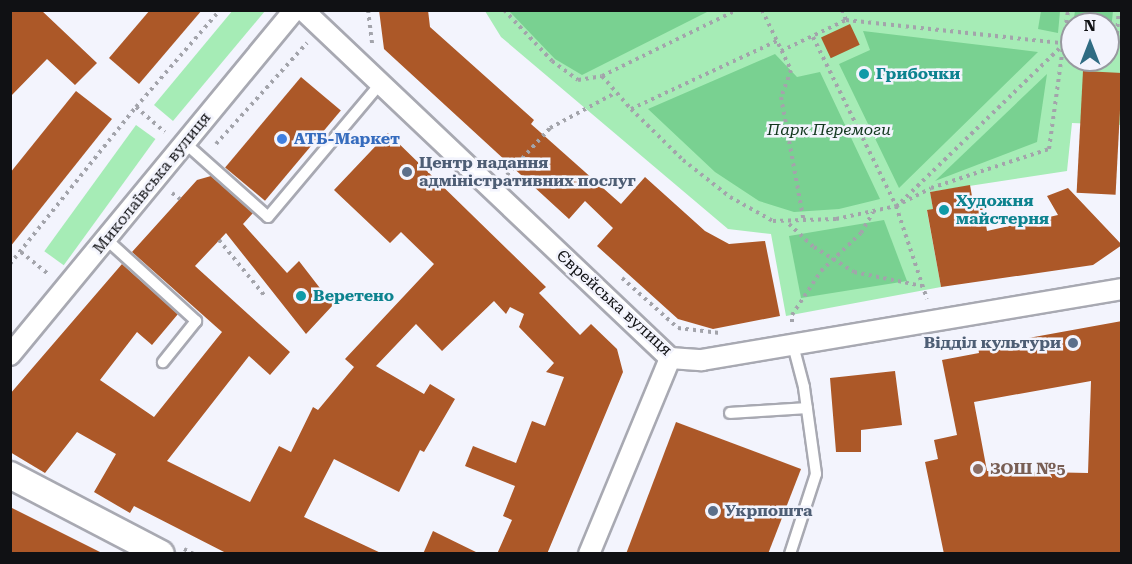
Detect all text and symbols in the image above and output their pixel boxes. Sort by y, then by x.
north arrow [1060,12,1120,72]
text: N [1084,16,1096,35]
place label: Грибочки [876,64,960,84]
marker: Грибочки [857,67,871,81]
street label: Миколаївська вулиця [89,108,215,258]
park label: Парк Перемоги [767,120,891,140]
place label: АТБ-Маркет [294,129,400,149]
marker: АТБ-Маркет [275,132,289,146]
place label: Центр надання адміністративних послуг [419,153,636,191]
marker: Центр надання адміністративних послуг [400,165,414,179]
place label: Художня майстерня [956,191,1049,229]
marker: Художня майстерня [937,203,951,217]
street label: Єврейська вулиця [552,246,676,360]
place label: Веретено [313,286,394,306]
marker: Веретено [294,289,308,303]
place label: Відділ культури [924,333,1061,353]
marker: Відділ культури [1066,336,1080,350]
place label: ЗОШ №5 [990,459,1065,479]
marker: ЗОШ №5 [971,462,985,476]
place label: Укрпошта [725,501,812,521]
marker: Укрпошта [706,504,720,518]

